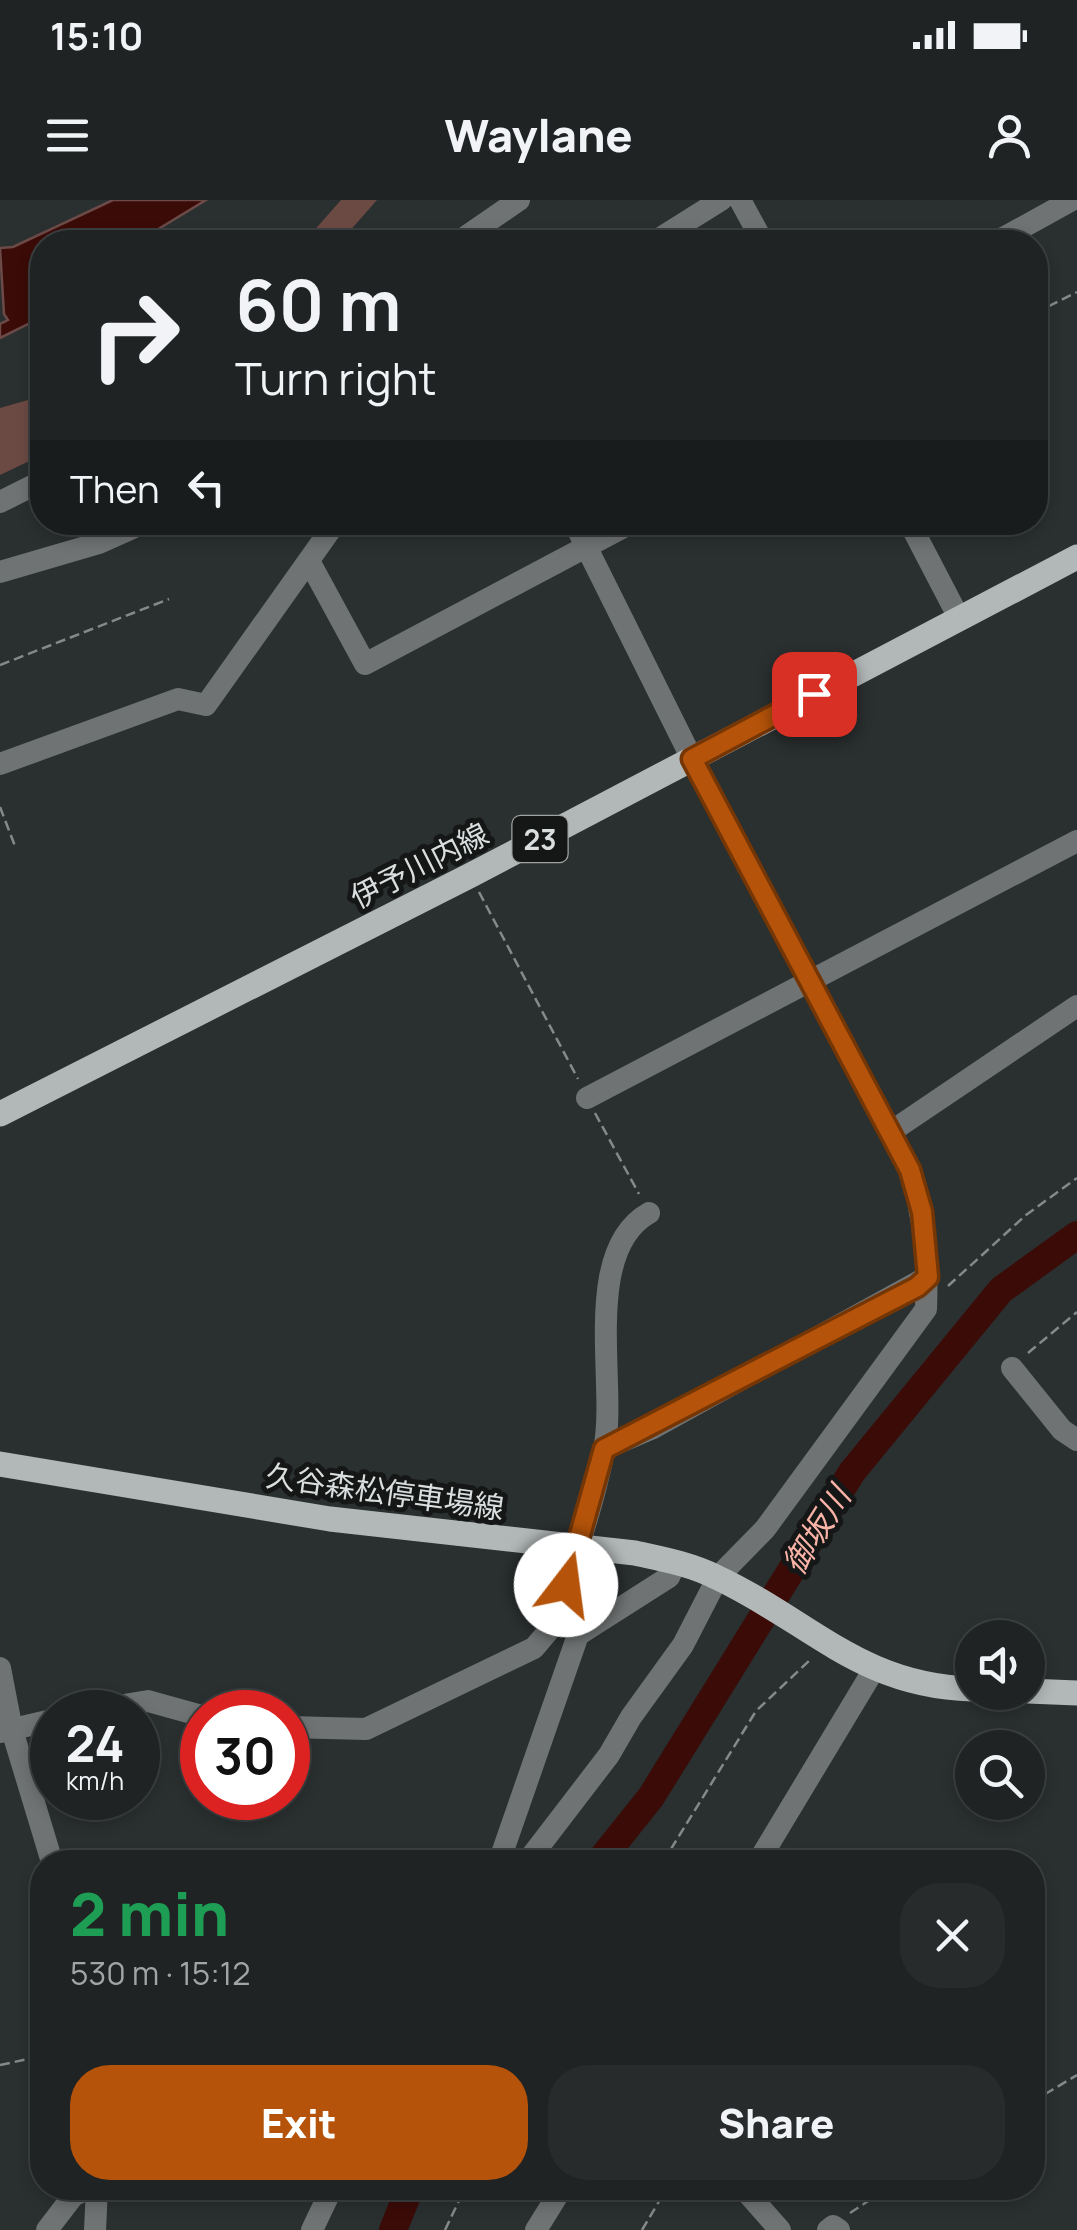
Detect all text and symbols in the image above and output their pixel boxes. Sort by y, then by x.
text: 15:10 [50,9,144,61]
text: Waylane [444,104,633,166]
icon: menu [40,108,95,163]
icon: person [982,108,1037,163]
text: 60 m [235,256,402,352]
icon: right [70,270,200,400]
text: Turn right [235,347,436,409]
icon: left [179,460,234,515]
text: Then [70,462,159,514]
pin [772,652,857,737]
icon: arrive [787,667,842,722]
street label: 伊予川内線 [343,813,495,917]
road number: 23 [512,816,568,862]
street label: 久谷森松停車場線 [263,1454,507,1528]
water label: 御坂川 [772,1475,862,1582]
position arrow [514,1533,618,1637]
map controls [955,1620,1045,1820]
button: sound [955,1620,1045,1710]
speed limit sign: 30 [180,1690,310,1820]
text: 24 [65,1709,125,1777]
button: search [955,1730,1045,1820]
text: km/h [66,1763,124,1798]
text: 2 min [70,1872,229,1954]
button: close [900,1883,1005,1988]
text: 530 m · 15:12 [70,1951,251,1995]
button: Exit [70,2065,528,2180]
button: Share [548,2065,1005,2180]

